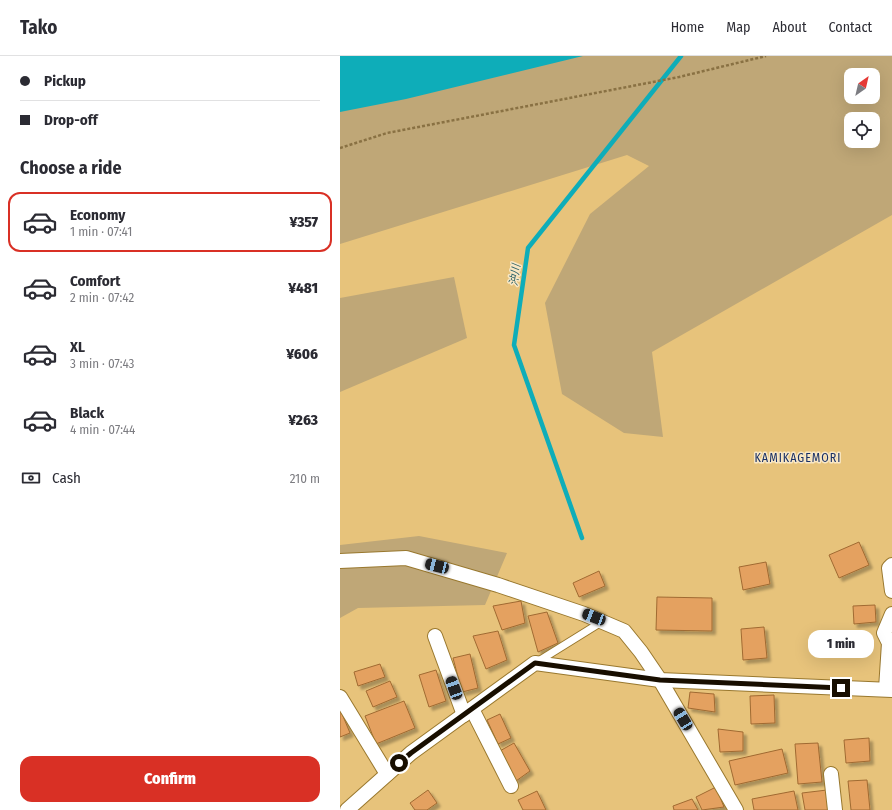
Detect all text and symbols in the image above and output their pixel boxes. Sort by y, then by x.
text: Tako [20,16,57,39]
text: Home [671,19,704,36]
text: Map [726,19,750,36]
text: About [772,19,807,36]
text: Contact [829,19,872,36]
north arrow [844,68,880,104]
map controls [844,68,880,148]
text: Pickup [44,72,86,90]
text: Drop-off [44,111,98,129]
button: locate [844,112,880,148]
text: Choose a ride [20,157,122,179]
icon: car [22,204,58,240]
text: Economy [70,206,125,224]
text: ¥357 [289,213,318,231]
text: 1 min · 07:41 [70,224,132,239]
water label: 沖川 [507,262,523,287]
icon: car [22,270,58,306]
text: Comfort [70,272,121,290]
text: ¥481 [288,279,318,297]
text: 2 min · 07:42 [70,290,134,305]
icon: car [22,336,58,372]
text: XL [70,338,85,356]
text: ¥606 [286,345,318,363]
text: 3 min · 07:43 [70,356,134,371]
icon: car [22,402,58,438]
text: Black [70,404,104,422]
text: ¥263 [288,411,318,429]
text: 4 min · 07:44 [70,422,135,437]
district label: KAMIKAGEMORI [754,451,842,465]
icon: cash [20,467,42,489]
text: Cash [52,469,81,487]
text: 210 m [290,471,320,486]
car [424,557,450,575]
car [581,607,607,627]
callout: 1 min [808,630,874,658]
text: 1 min [827,636,855,651]
car [444,675,464,701]
route end [832,679,850,697]
car [672,706,694,732]
route start [390,754,408,772]
button: Confirm [20,756,320,802]

